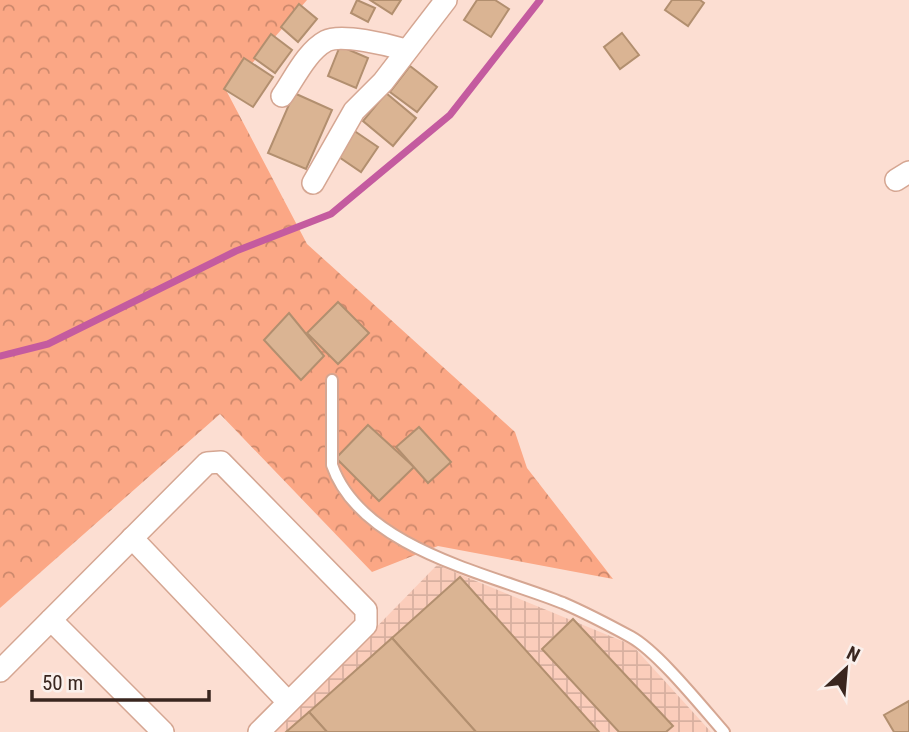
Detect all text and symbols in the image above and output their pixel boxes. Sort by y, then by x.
north arrow [811,634,881,704]
text: N [843,641,864,667]
scale bar [32,658,208,702]
text: 50 m [42,671,83,695]

